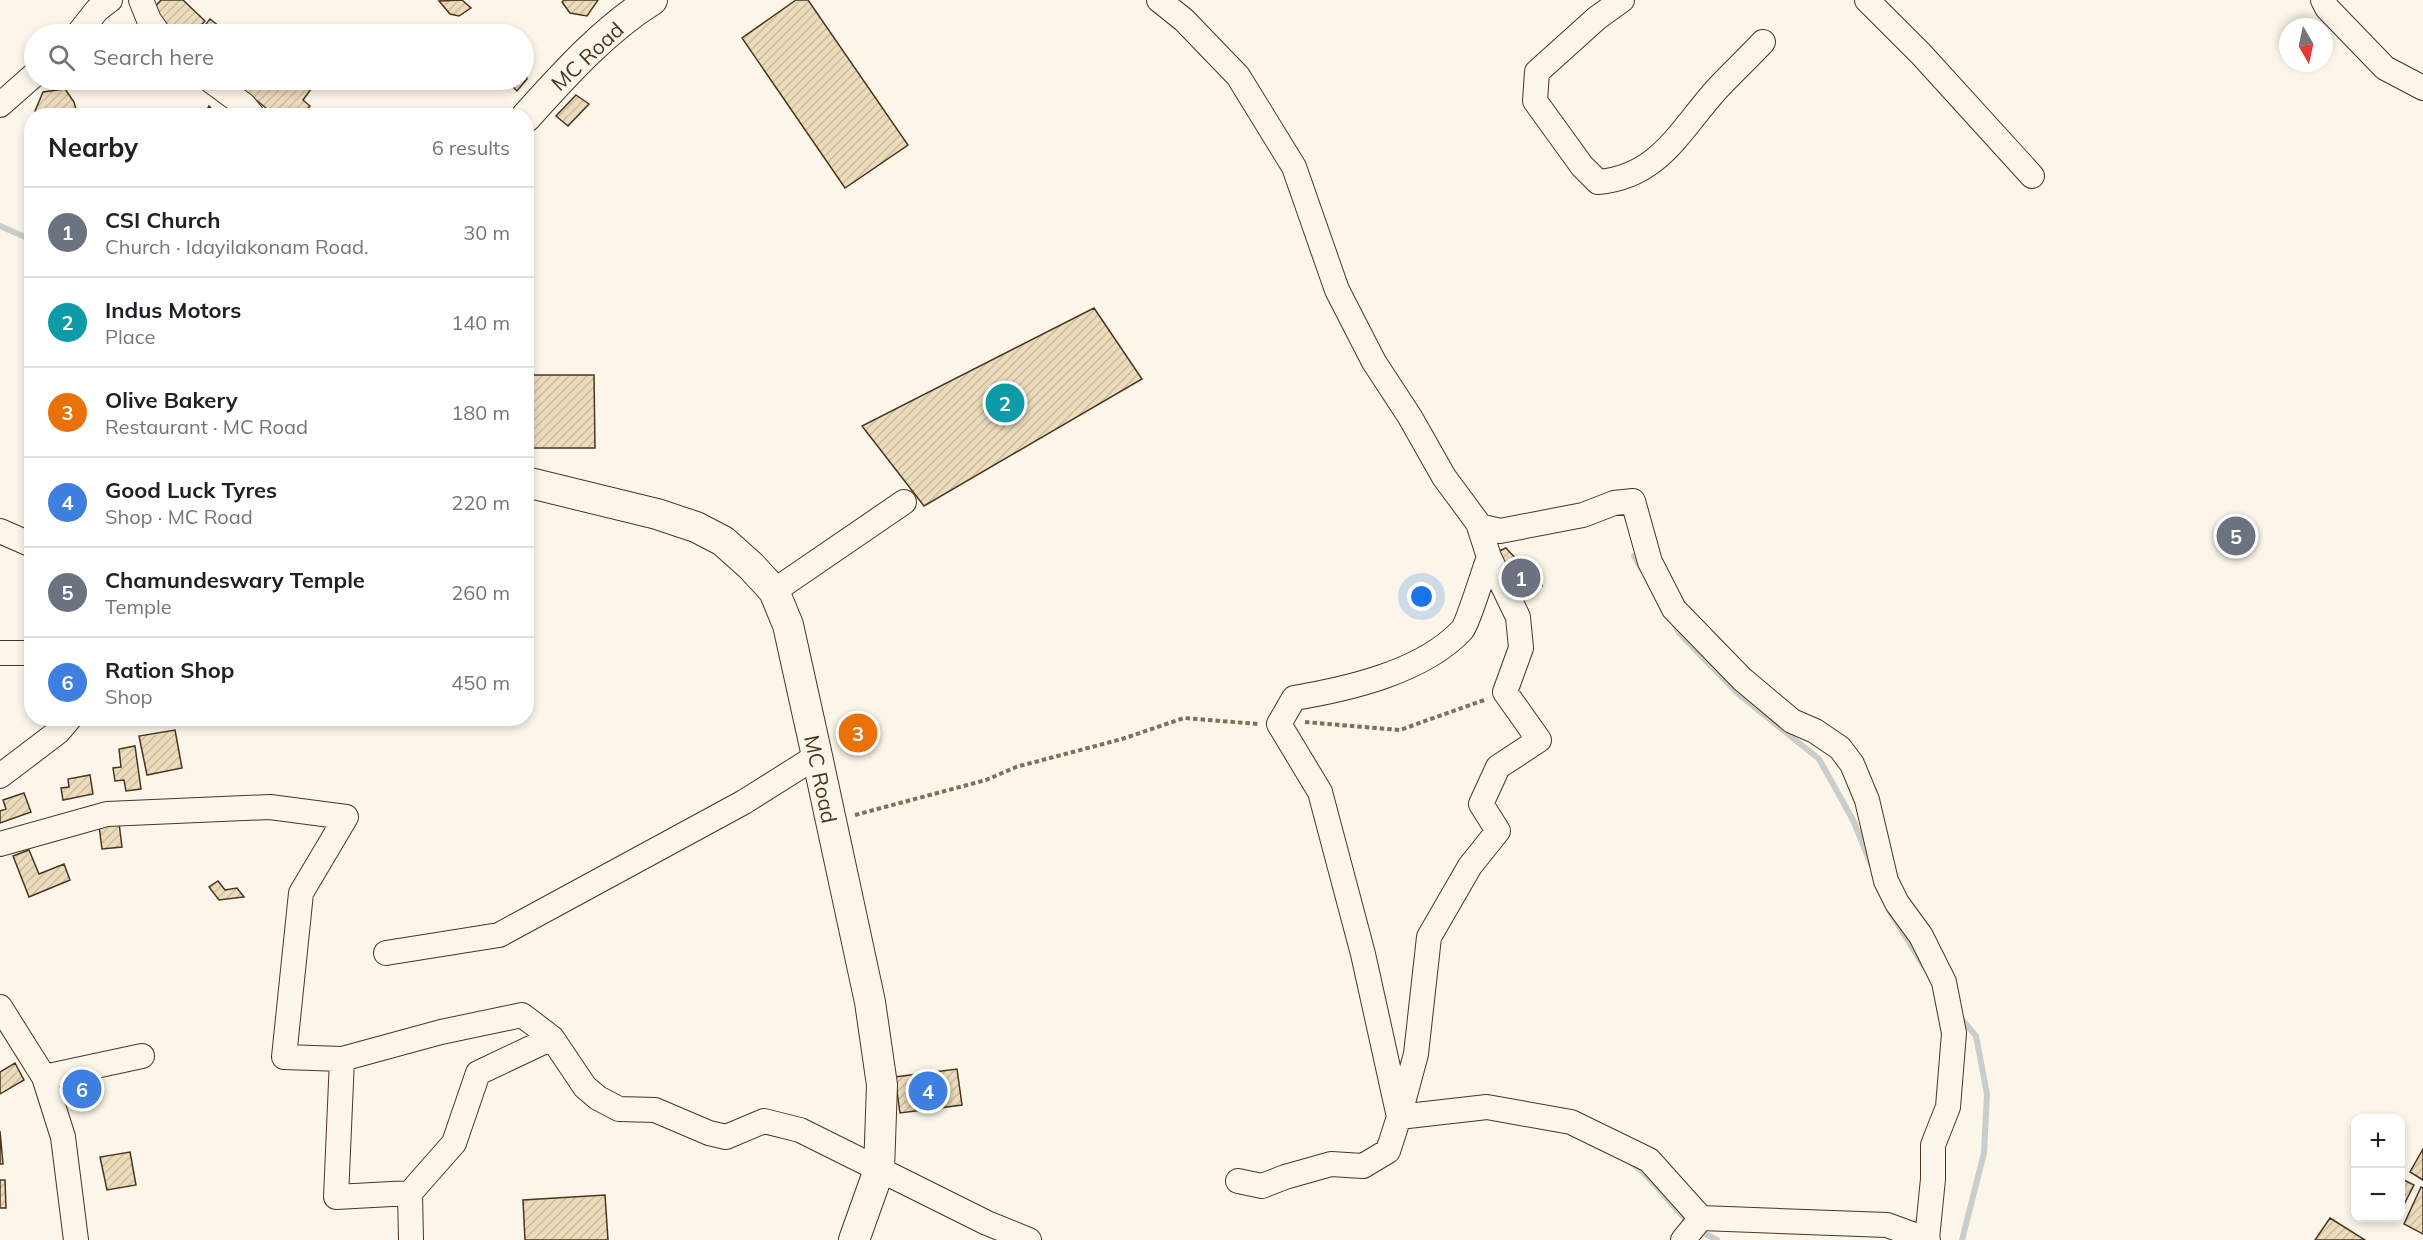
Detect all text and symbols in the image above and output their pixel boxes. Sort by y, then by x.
street label: MC Road [545,16,629,96]
north arrow [2279,18,2333,72]
search box [24,24,534,90]
icon: search [45,41,78,74]
text: Search here [93,43,214,71]
text: Nearby [48,131,138,164]
text: 6 results [432,135,510,160]
text: CSI Church [105,206,220,234]
text: 1 [62,220,74,245]
text: 30 m [463,220,510,245]
text: Church · Idayilakonam Road. [105,234,369,259]
text: Indus Motors [105,296,241,324]
text: 2 [62,310,74,335]
text: 140 m [451,310,510,335]
text: Place [105,324,155,349]
pin: 2 [986,380,1024,426]
text: Olive Bakery [105,386,238,414]
text: 3 [62,400,74,425]
text: 180 m [451,400,510,425]
text: Restaurant · MC Road [105,414,308,439]
text: Good Luck Tyres [105,476,277,504]
text: 4 [62,490,74,515]
text: 220 m [451,490,510,515]
text: Shop · MC Road [105,504,253,529]
pin: 5 [2216,514,2256,558]
pin: 1 [1502,556,1540,600]
text: Chamundeswary Temple [105,566,365,594]
text: 5 [62,580,74,605]
text: 260 m [451,580,510,605]
your location [1407,582,1436,611]
text: Temple [105,594,172,619]
text: Ration Shop [105,656,235,684]
text: 6 [62,670,74,695]
text: 450 m [451,670,510,695]
text: Shop [105,684,153,709]
pin: 3 [838,710,878,756]
street label: MC Road [799,733,843,825]
pin: 6 [62,1066,101,1112]
pin: 4 [908,1068,948,1114]
map controls [2351,1114,2405,1222]
button: + [2351,1114,2405,1168]
button: − [2351,1168,2405,1222]

